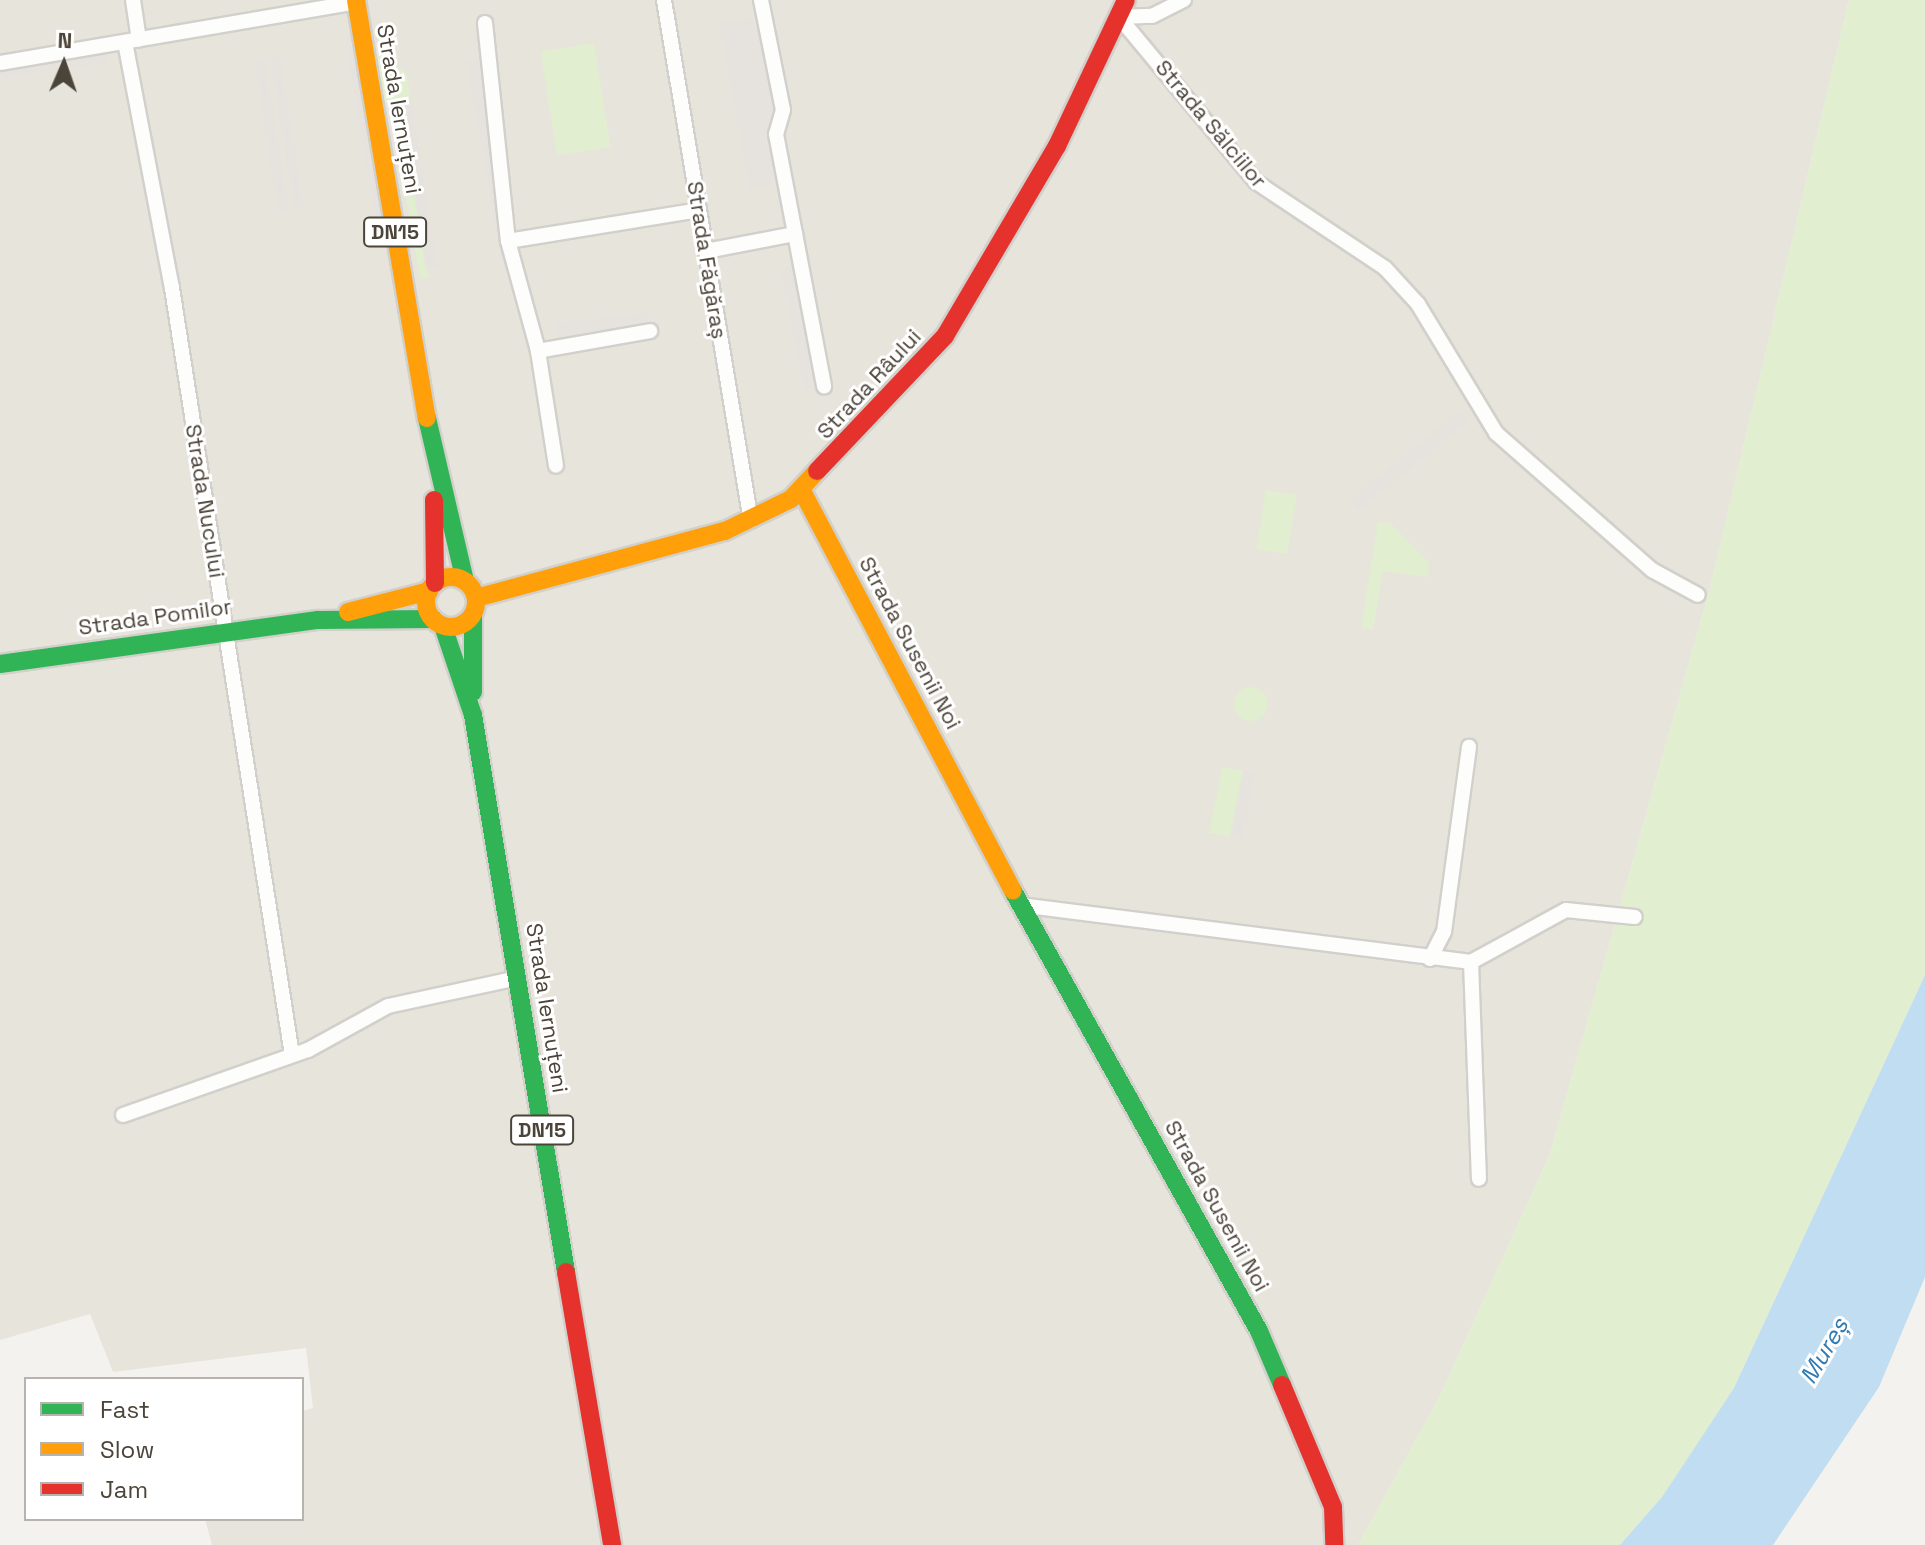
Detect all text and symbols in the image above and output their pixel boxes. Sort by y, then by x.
street label: Strada Iernuțeni [371,22,427,196]
north arrow [24,24,104,104]
text: N [57,26,73,54]
street label: Strada Sălciilor [1150,55,1272,193]
street label: Strada Făgăraș [682,179,732,341]
road number: DN15 [363,216,427,248]
street label: Strada Râului [811,324,927,444]
street label: Strada Nucului [180,422,230,580]
street label: Strada Susenii Noi [853,552,967,734]
street label: Strada Pomilor [77,593,233,641]
street label: Strada Iernuțeni [521,921,573,1095]
road number: DN15 [510,1114,574,1146]
street label: Strada Susenii Noi [1159,1116,1275,1296]
water label: Mureș [1794,1313,1854,1389]
legend [24,1377,304,1521]
text: Fast [100,1394,150,1425]
text: Slow [100,1434,154,1465]
text: Jam [100,1474,148,1505]

